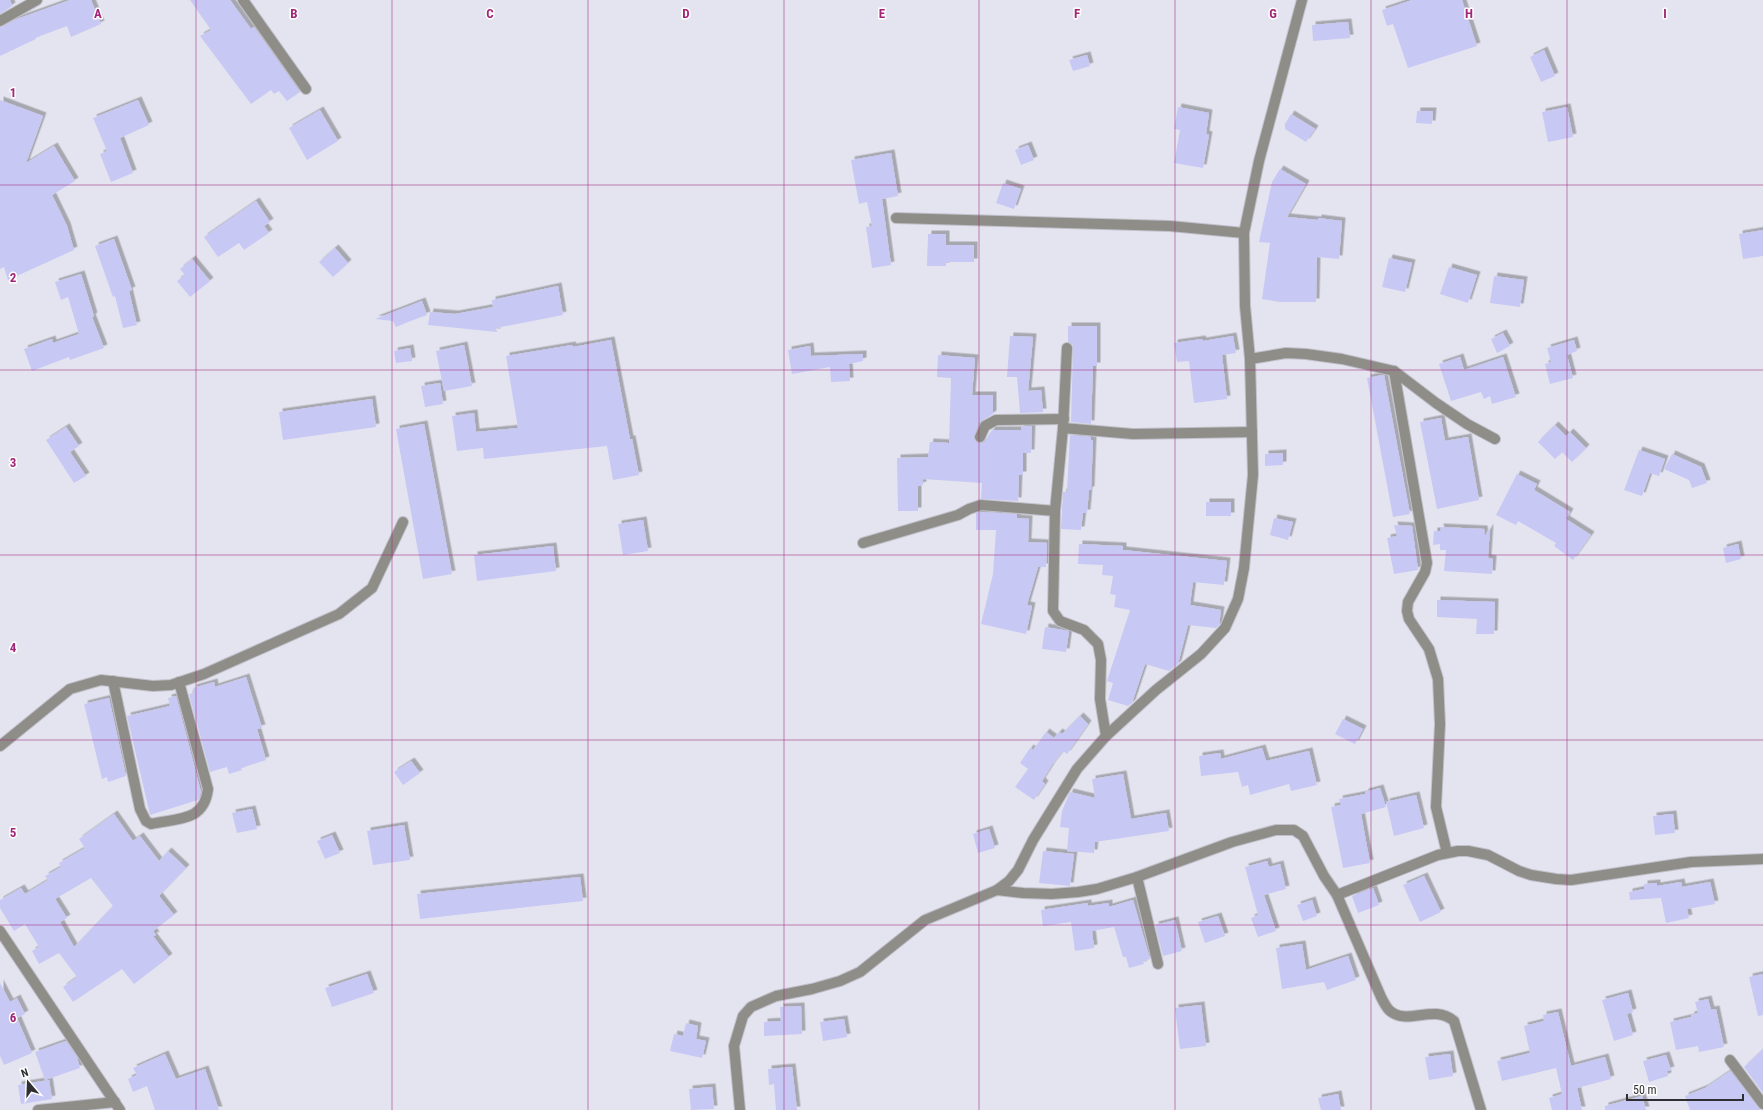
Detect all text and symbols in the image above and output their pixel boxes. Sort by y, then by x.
text: A [94,6,102,21]
text: B [290,6,298,21]
text: C [486,6,494,21]
text: D [682,6,690,21]
text: E [879,6,886,21]
text: F [1074,6,1080,21]
text: G [1269,6,1277,21]
text: H [1465,6,1473,21]
text: I [1663,6,1667,21]
text: 1 [10,85,16,100]
text: 2 [10,270,17,285]
text: 3 [10,455,16,470]
text: 4 [10,640,17,655]
text: 5 [10,825,17,840]
text: 6 [10,1010,17,1025]
north arrow [8,1062,48,1102]
text: N [20,1066,30,1080]
scale bar [1627,1076,1743,1102]
text: 50 m [1633,1083,1657,1097]

